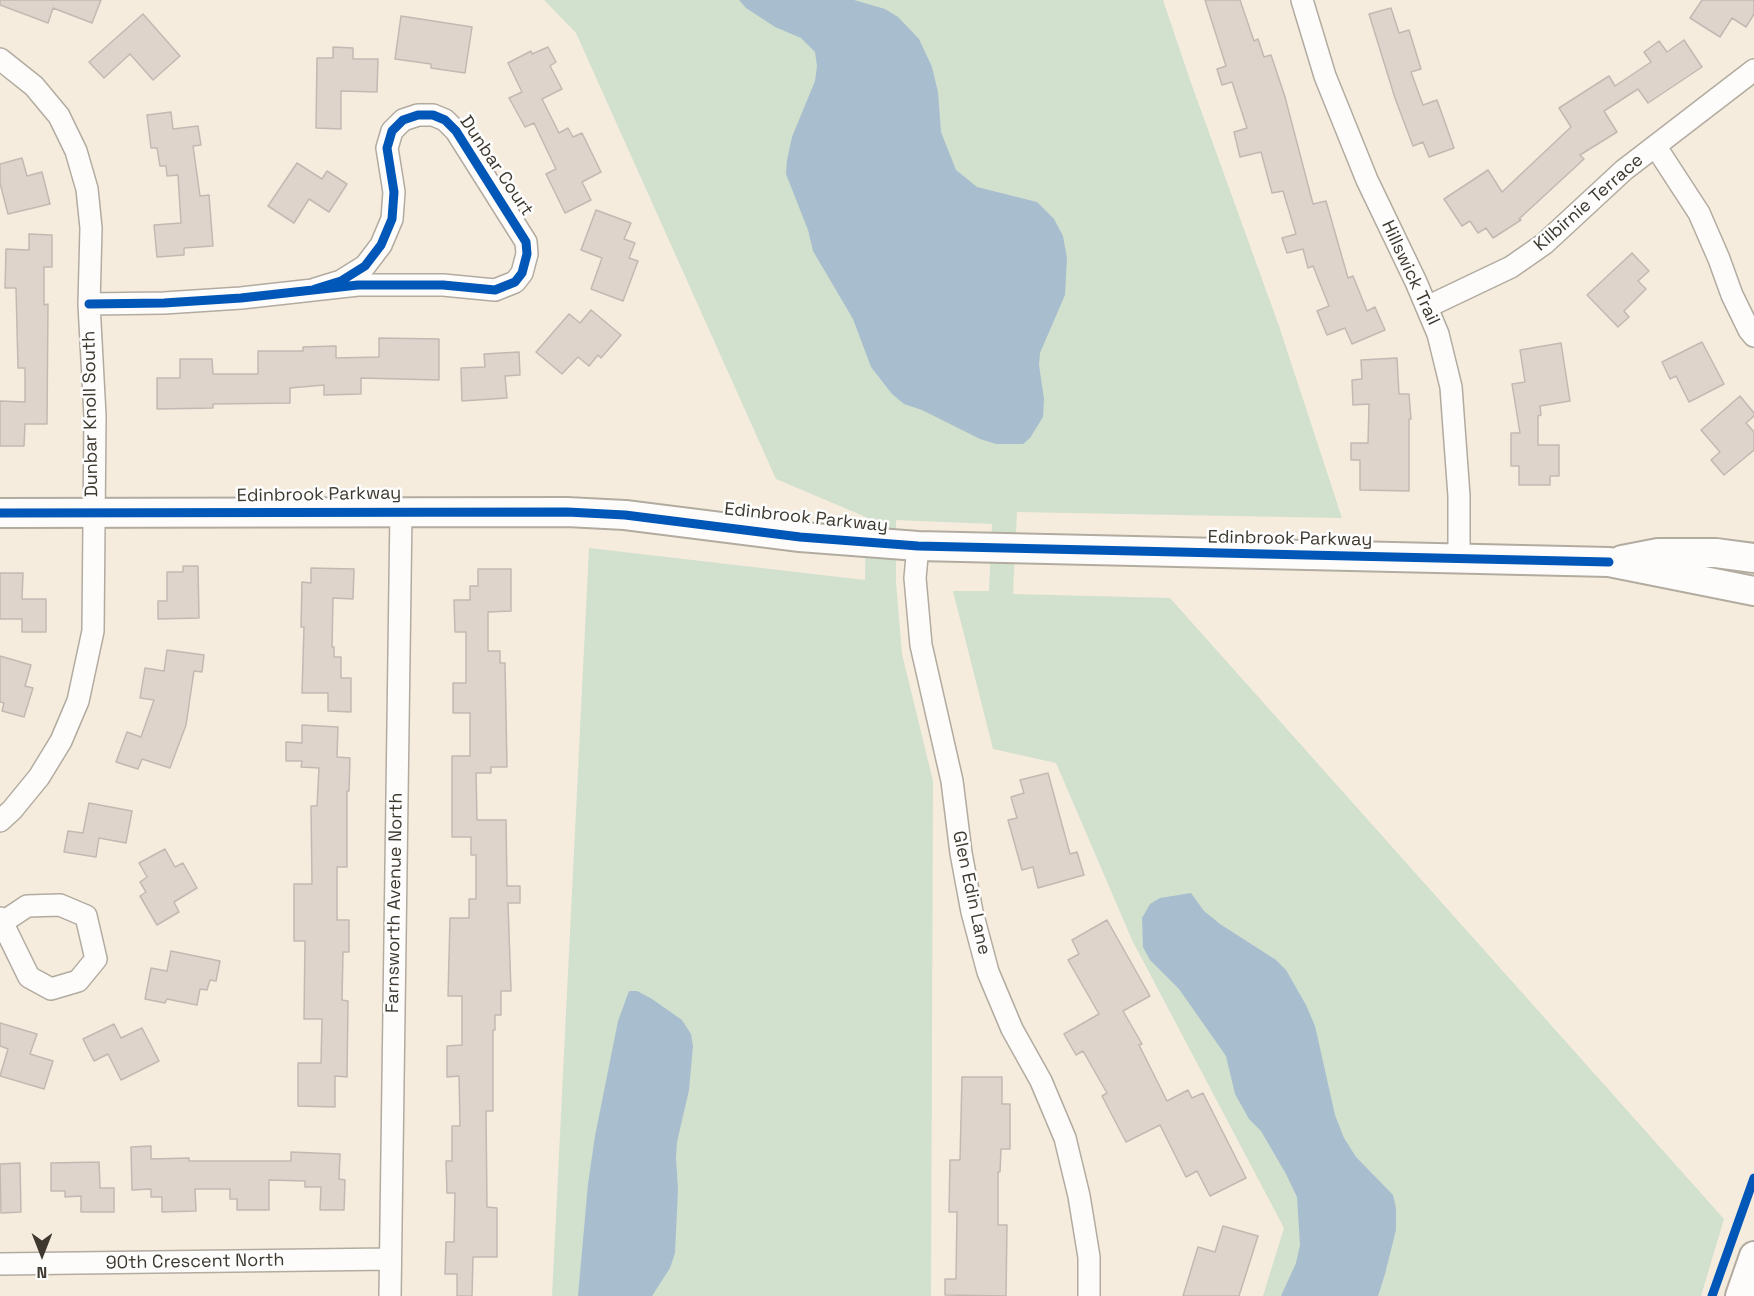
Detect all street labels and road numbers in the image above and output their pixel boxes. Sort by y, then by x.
street label: Dunbar Court [455,112,537,220]
street label: Kilbirnie Terrace [1530,150,1648,256]
street label: Hillswick Trail [1376,217,1444,329]
street label: Dunbar Knoll South [79,331,103,497]
street label: Edinbrook Parkway [237,483,401,507]
street label: Edinbrook Parkway [723,499,889,537]
street label: Edinbrook Parkway [1208,527,1372,551]
street label: Farnsworth Avenue North [382,793,408,1013]
street label: Glen Edin Lane [947,829,995,957]
street label: 90th Crescent North [105,1250,285,1274]

